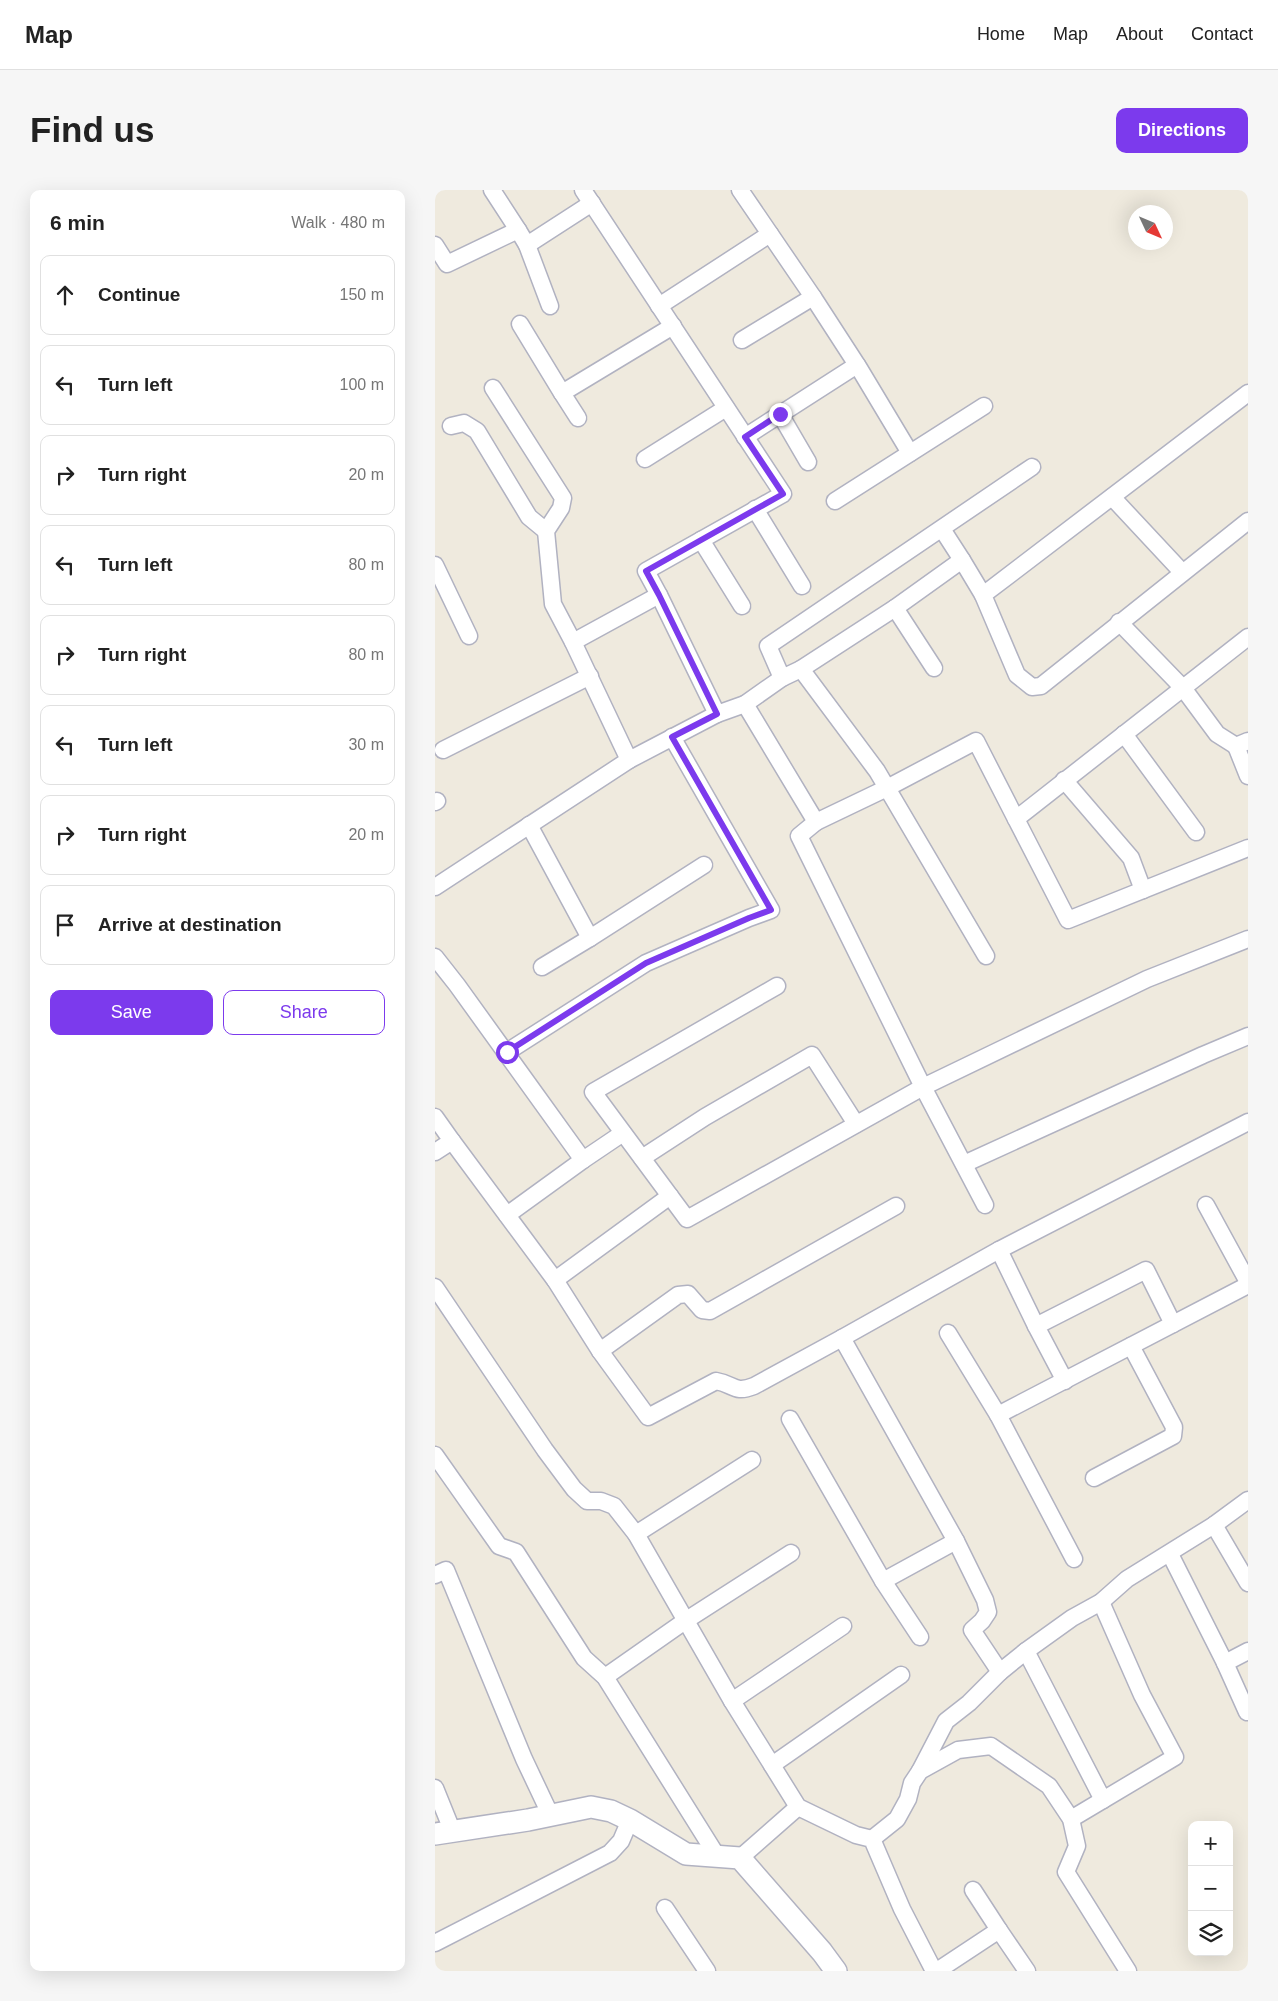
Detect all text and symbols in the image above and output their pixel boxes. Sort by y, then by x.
text: Map [25,21,73,48]
text: Home [977,24,1025,44]
text: Map [1053,24,1088,44]
text: About [1116,24,1163,44]
text: Contact [1191,24,1253,44]
button: Directions [1116,108,1248,153]
text: Find us [30,110,154,149]
north arrow [1128,205,1173,250]
text: 6 min [50,211,105,234]
text: Walk · 480 m [291,214,385,231]
icon: ahead [51,281,79,309]
text: Continue [98,284,180,305]
text: 150 m [340,286,384,303]
icon: left [51,371,79,399]
text: Turn left [98,374,173,395]
text: 100 m [340,376,384,393]
route end [769,403,792,426]
icon: right [51,461,79,489]
text: Turn right [98,464,186,485]
text: 20 m [348,466,384,483]
icon: left [51,551,79,579]
text: Turn left [98,554,173,575]
text: 80 m [348,556,384,573]
icon: right [51,641,79,669]
text: Turn right [98,644,186,665]
text: 80 m [348,646,384,663]
icon: left [51,731,79,759]
text: Turn left [98,734,173,755]
text: 30 m [348,736,384,753]
icon: right [51,821,79,849]
text: Turn right [98,824,186,845]
text: 20 m [348,826,384,843]
icon: arrive [51,911,79,939]
text: Arrive at destination [98,914,282,935]
button: Save [50,990,213,1035]
button: Share [223,990,385,1035]
route start [496,1041,519,1064]
map controls [1188,1821,1233,1956]
button: + [1188,1821,1233,1866]
button: − [1188,1866,1233,1911]
button: layers [1188,1911,1233,1956]

